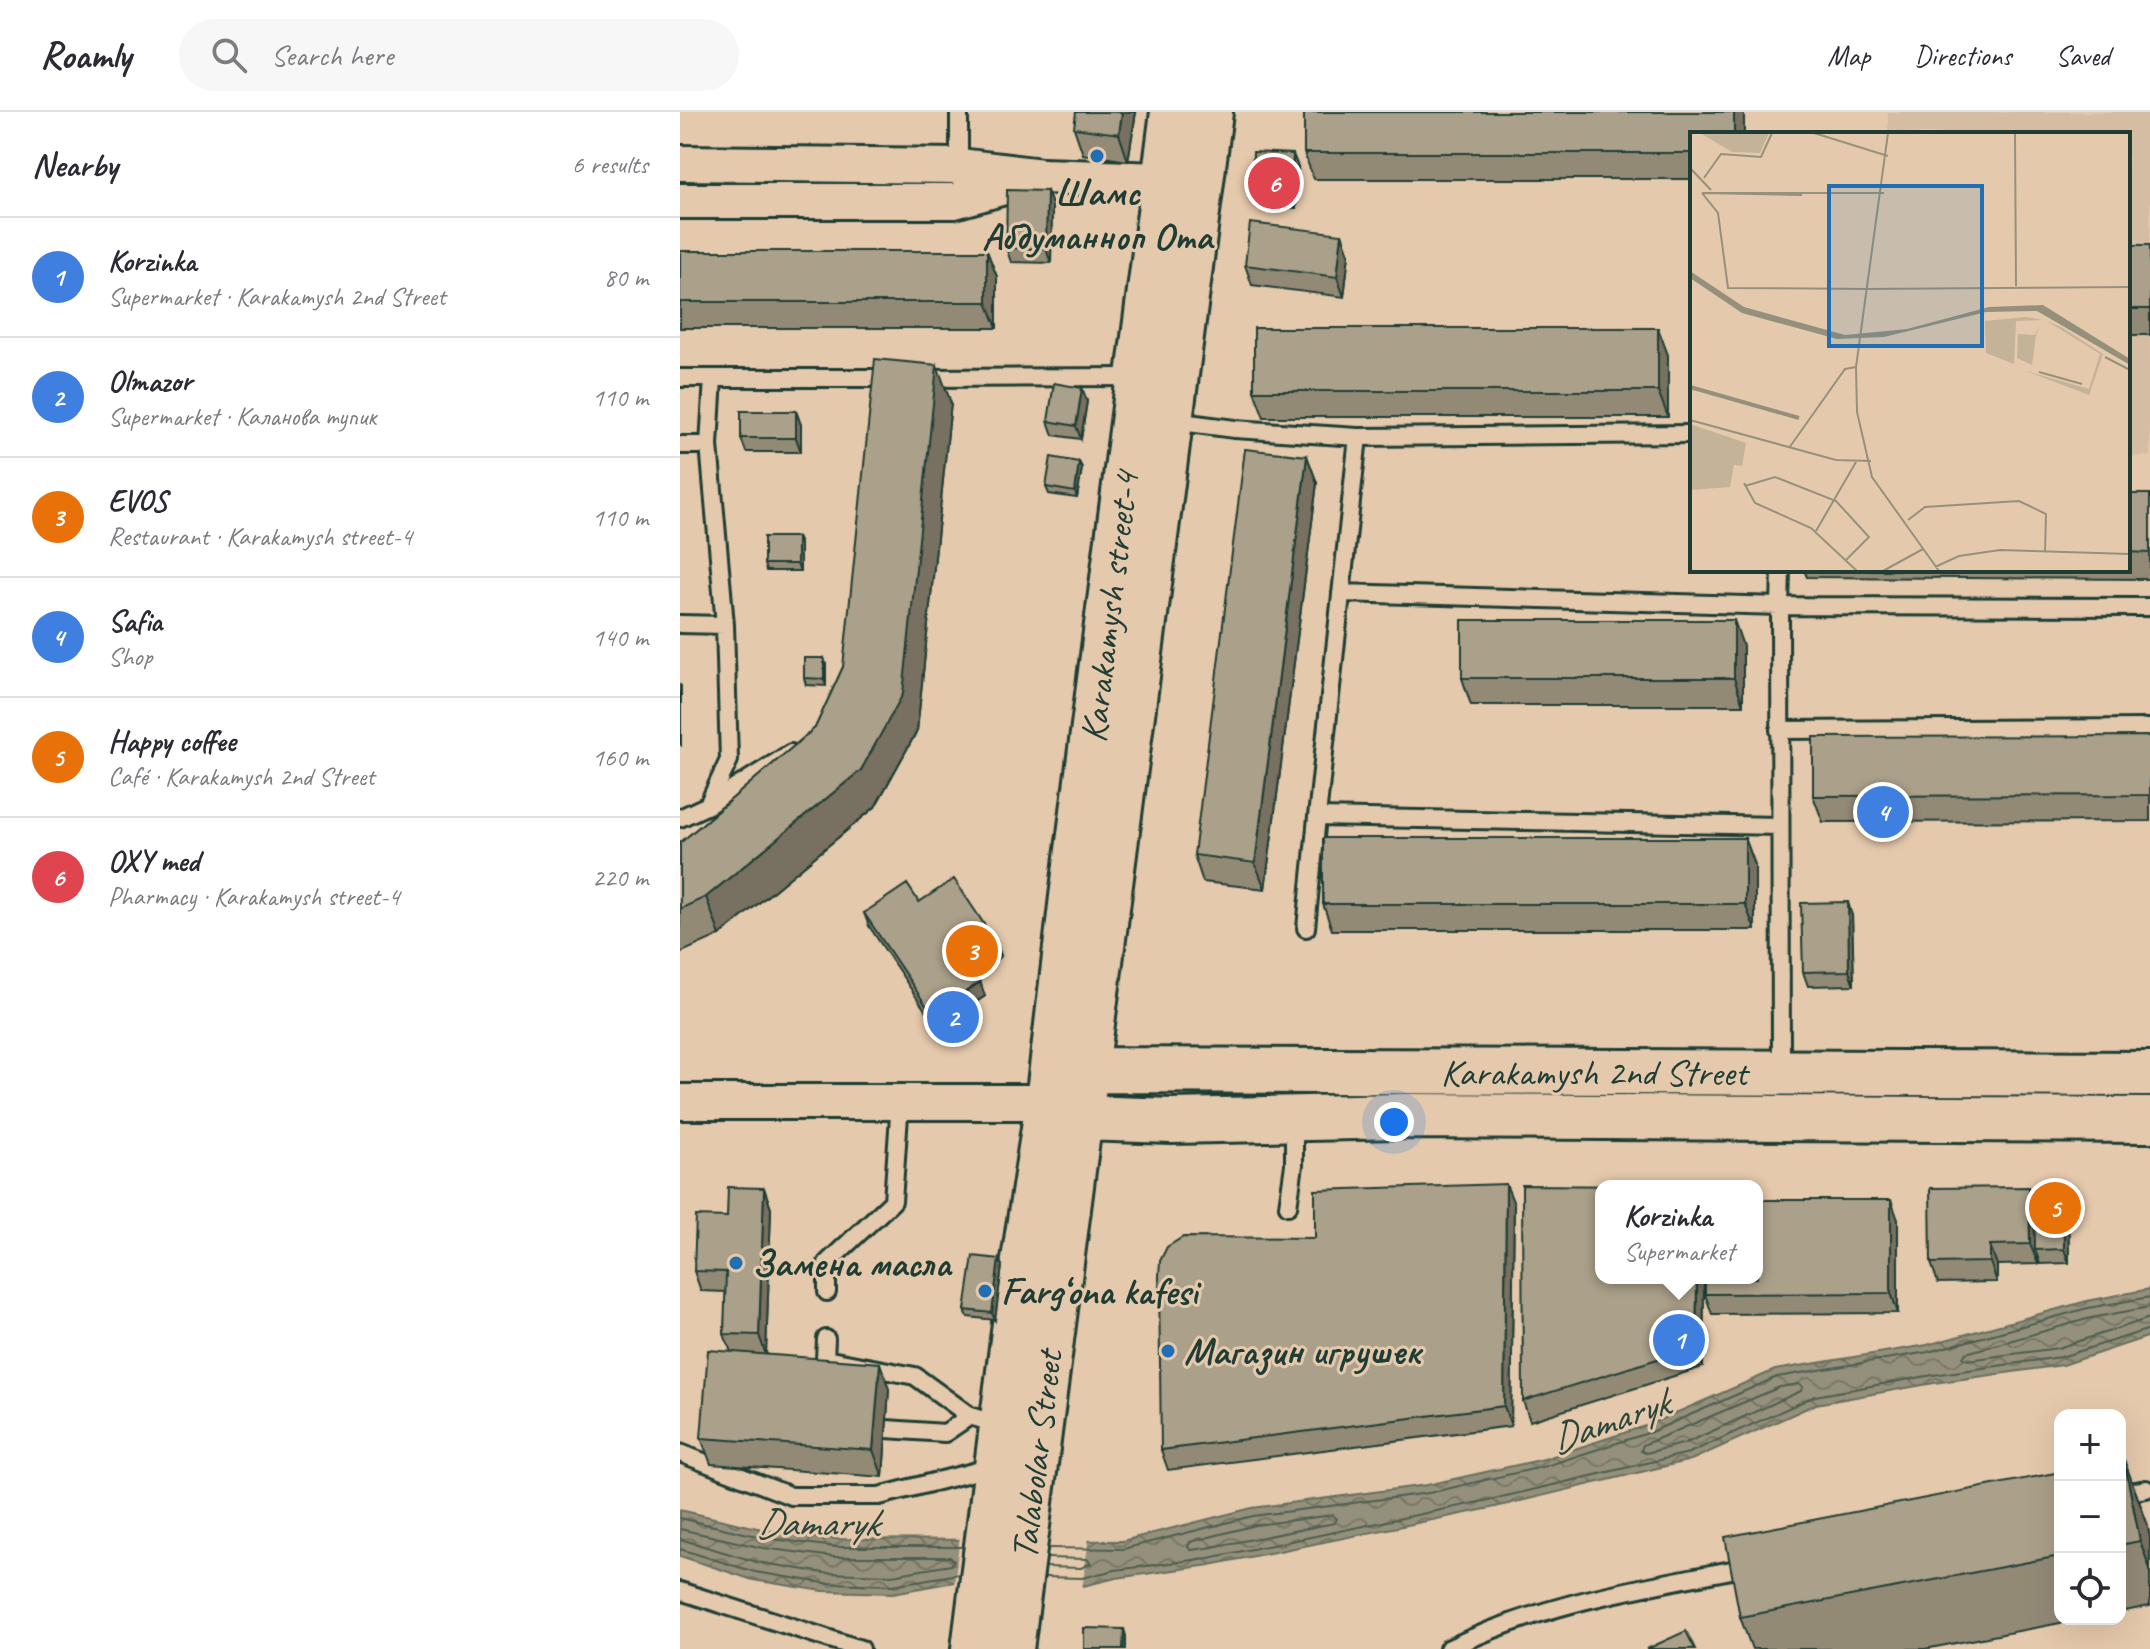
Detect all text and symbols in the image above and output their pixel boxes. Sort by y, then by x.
search box [179,19,739,91]
text: Roamly [40,32,131,79]
icon: search [207,33,251,77]
text: Search here [271,36,393,74]
text: Map [1827,38,1870,73]
text: Directions [1914,38,2012,73]
text: Saved [2056,38,2110,73]
inset map [1690,132,2130,572]
text: Nearby [32,143,118,186]
marker: Шамс Абдуманноп Ота [1088,147,1106,165]
text: 6 results [572,148,648,181]
pin: 6 [1248,153,1300,213]
place label: Шамс Абдуманноп Ота [982,169,1215,260]
text: Korzinka [108,242,196,280]
text: 1 [52,261,64,294]
text: 80 m [604,261,648,294]
text: Supermarket · Karakamysh 2nd Street [108,280,446,313]
text: Olmazor [108,362,192,400]
text: 2 [52,381,64,414]
text: 110 m [592,381,648,414]
text: Supermarket · Каланова тупик [108,400,376,433]
street label: Karakamysh street-4 [1070,465,1150,745]
text: EVOS [108,482,167,520]
text: 3 [52,501,64,534]
text: 110 m [592,501,648,534]
text: Restaurant · Karakamysh street-4 [108,520,412,553]
text: Safia [108,602,162,640]
text: 4 [52,621,64,654]
text: 140 m [592,621,648,654]
text: Shop [108,640,152,673]
text: Happy coffee [108,722,236,760]
text: 5 [52,741,64,774]
text: 160 m [592,741,648,774]
text: Café · Karakamysh 2nd Street [108,760,375,793]
pin: 4 [1857,782,1909,842]
text: OXY med [108,842,199,880]
text: 6 [52,861,64,894]
text: 220 m [592,861,648,894]
text: Pharmacy · Karakamysh street-4 [108,880,400,913]
pin: 3 [946,921,998,981]
pin: 2 [927,987,979,1047]
street label: Karakamysh 2nd Street [1441,1049,1751,1096]
your location [1374,1102,1414,1142]
pin: 5 [2029,1178,2081,1238]
popup [1595,1180,1763,1284]
text: Korzinka [1624,1197,1712,1235]
text: Supermarket [1624,1235,1734,1268]
place label: Замена масла [752,1240,953,1287]
marker: Замена масла [727,1254,745,1272]
place label: Farg‘ona kafesi [1001,1268,1202,1315]
marker: Farg‘ona kafesi [976,1282,994,1300]
pin: 1 [1653,1310,1705,1370]
place label: Магазин игрушек [1184,1328,1424,1376]
marker: Магазин игрушек [1159,1342,1177,1360]
street label: Talabolar Street [1000,1345,1073,1562]
water label: Damaryk [1544,1375,1681,1464]
map controls [2054,1409,2126,1625]
button: + [2054,1409,2126,1481]
button: − [2054,1481,2126,1553]
water label: Damaryk [756,1498,884,1548]
button: locate [2054,1553,2126,1625]

